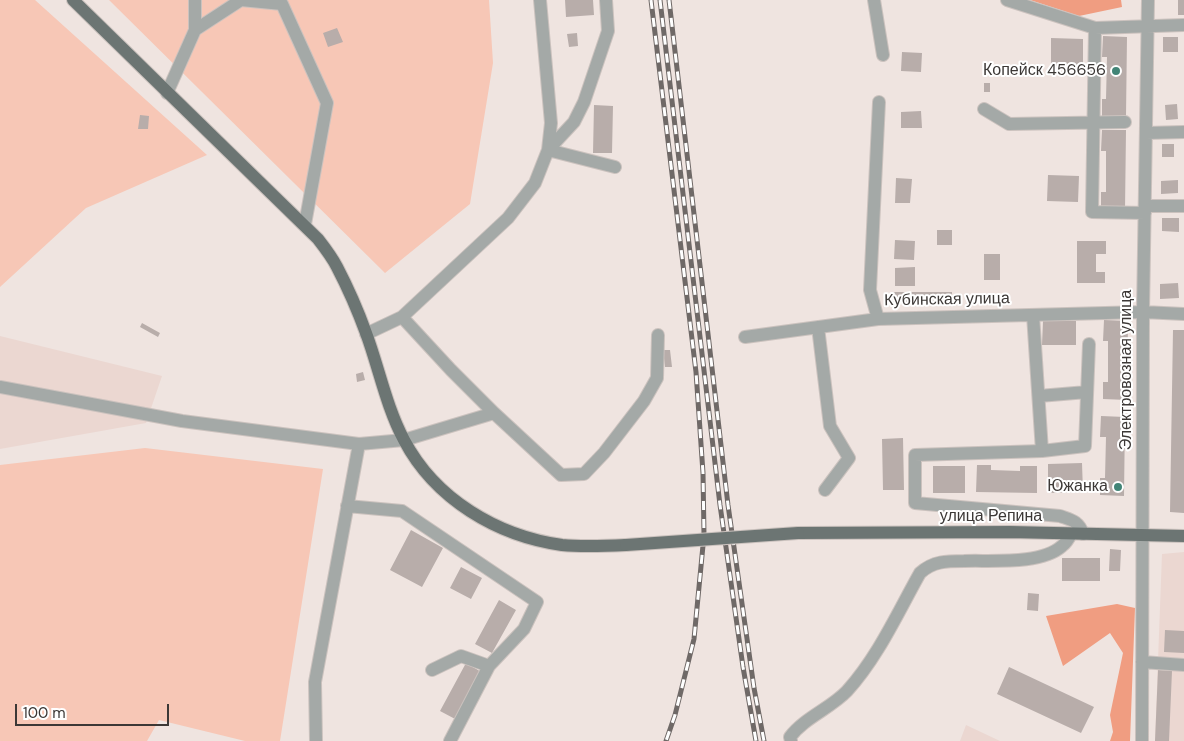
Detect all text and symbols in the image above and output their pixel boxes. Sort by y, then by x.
place label: Копейск 456656 [983,61,1106,81]
marker: Копейск 456656 [1110,65,1122,77]
street label: Кубинская улица [884,289,1010,311]
street label: Электровозная улица [1117,290,1137,450]
place label: Южанка [1047,477,1108,497]
marker: Южанка [1112,481,1124,493]
street label: улица Репина [940,507,1042,527]
scale bar [18,694,171,726]
text: 100 m [23,703,66,723]

